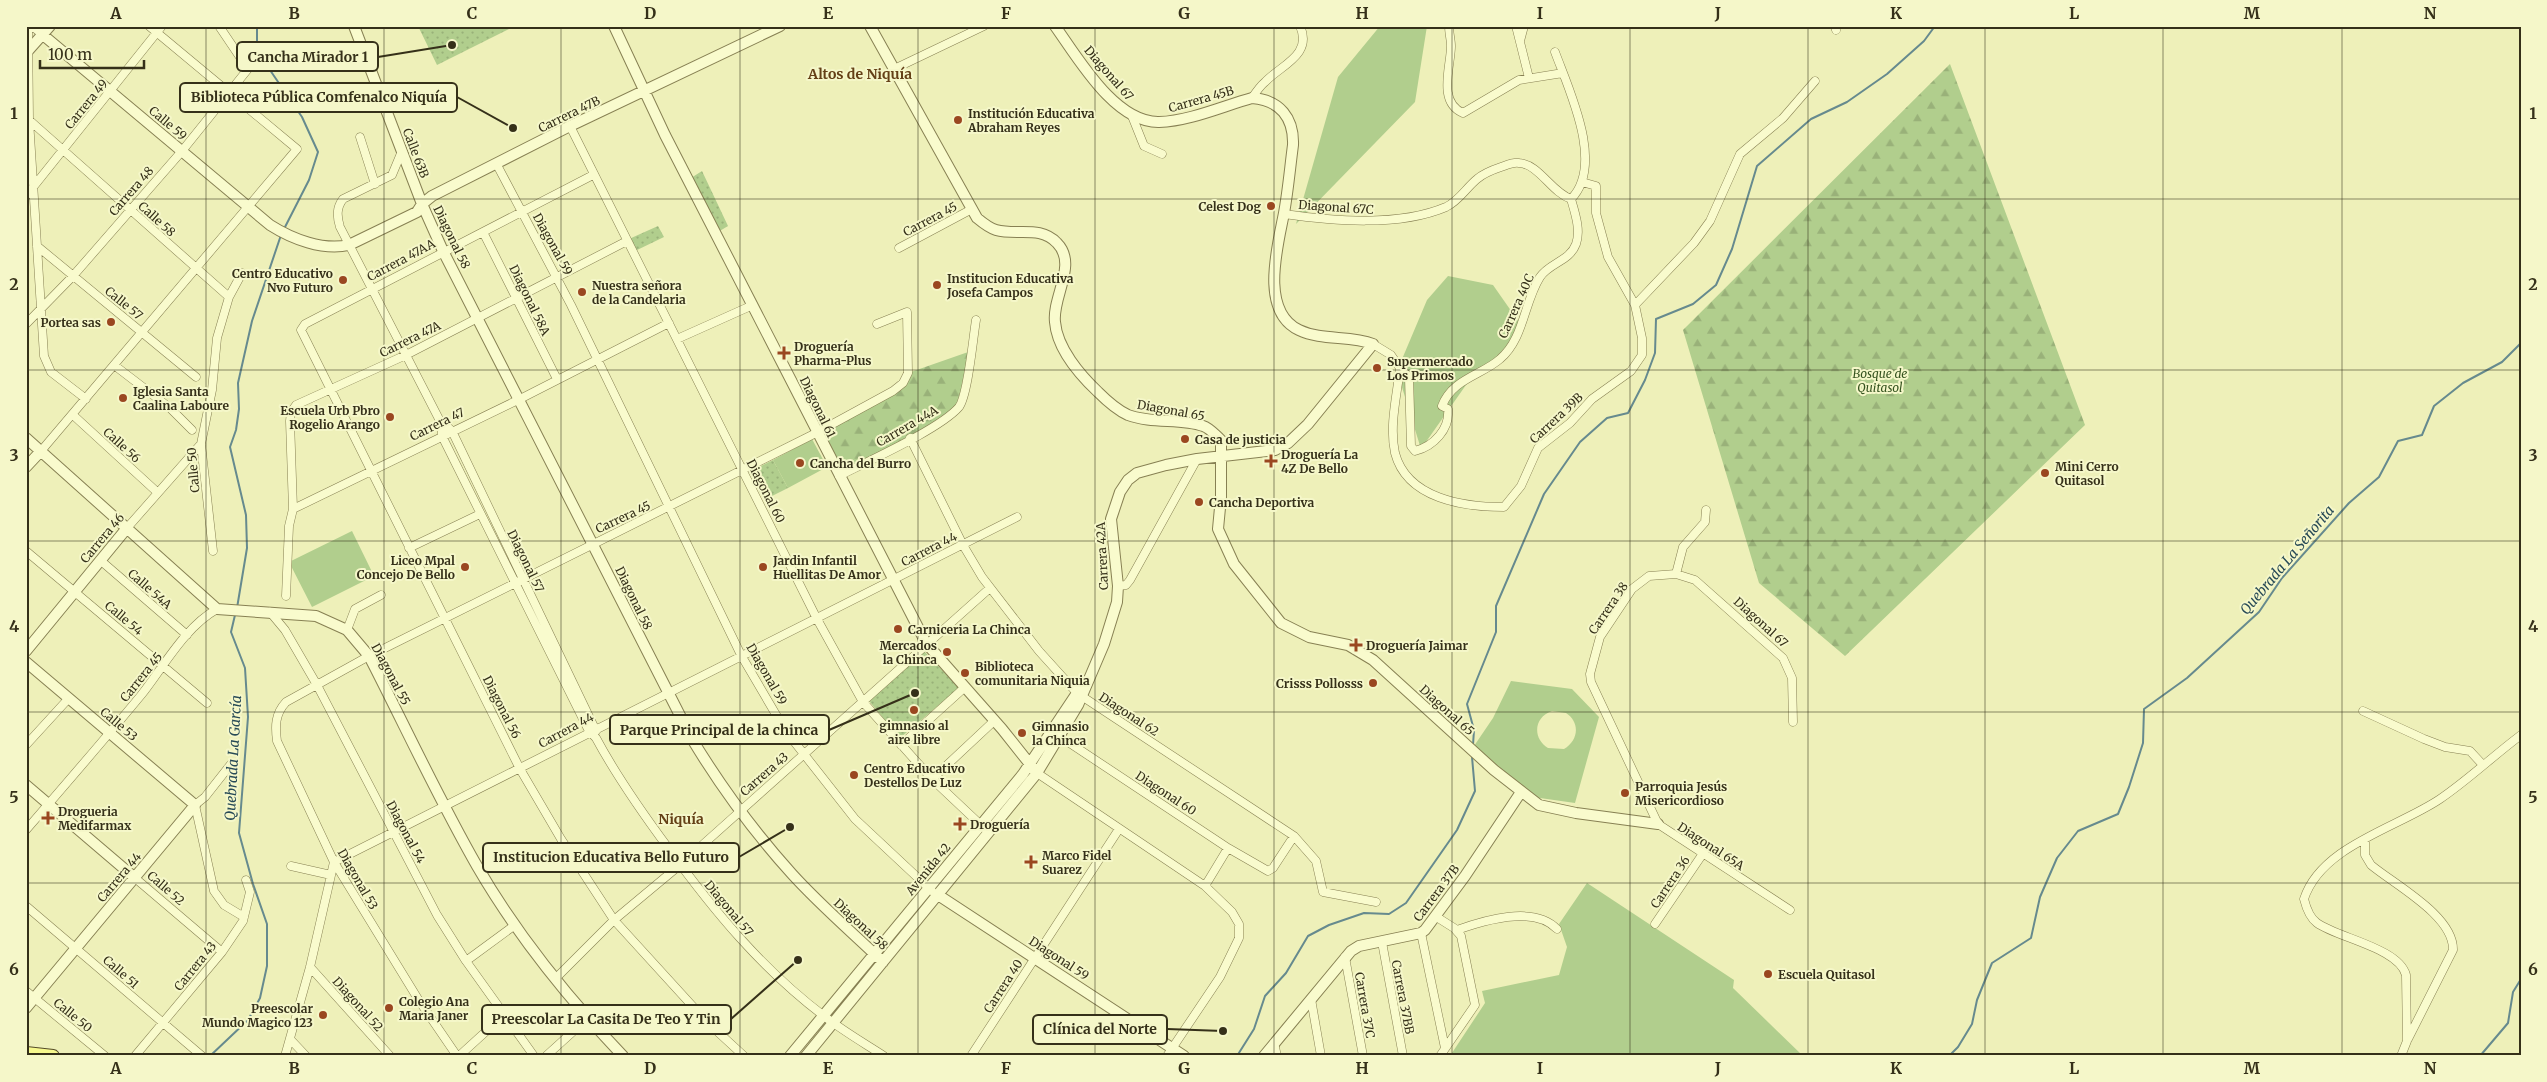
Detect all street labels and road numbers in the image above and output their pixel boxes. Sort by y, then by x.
street label: Diagonal 67 [1081,43,1137,104]
street label: Carrera 49 [61,76,111,132]
street label: Carrera 45B [1167,83,1235,115]
street label: Carrera 47B [536,93,602,135]
street label: Calle 59 [146,103,190,143]
street label: Calle 63B [400,126,432,180]
street label: Carrera 48 [106,163,156,219]
street label: Diagonal 67C [1298,197,1374,217]
street label: Calle 58 [135,198,179,240]
street label: Carrera 45 [900,199,960,239]
street label: Diagonal 58 [430,203,474,271]
street label: Diagonal 59 [530,210,576,278]
street label: Carrera 47AA [364,236,438,284]
street label: Diagonal 58A [506,262,554,338]
street label: Carrera 40C [1495,271,1537,341]
street label: Calle 57 [102,283,146,323]
street label: Carrera 47A [377,318,443,360]
street label: Diagonal 61 [797,374,840,441]
street label: Carrera 39B [1526,390,1586,446]
street label: Diagonal 65 [1136,397,1206,423]
street label: Carrera 44A [873,402,941,450]
street label: Carrera 47 [407,404,467,444]
street label: Calle 56 [100,424,144,466]
street label: Calle 50 [184,446,202,493]
street label: Diagonal 60 [744,457,789,526]
street label: Carrera 45 [593,498,653,536]
street label: Carrera 46 [77,510,127,566]
street label: Carrera 42A [1093,521,1111,590]
street label: Diagonal 57 [504,527,548,595]
street label: Carrera 44 [899,528,960,569]
street label: Diagonal 58 [612,564,656,632]
street label: Calle 54A [125,566,175,613]
street label: Carrera 38 [1585,579,1631,637]
street label: Diagonal 67 [1731,594,1791,650]
street label: Calle 54 [102,598,147,639]
street label: Diagonal 55 [368,641,414,707]
street label: Diagonal 59 [743,641,791,707]
street label: Carrera 45 [117,649,165,705]
street label: Diagonal 56 [480,673,524,741]
street label: Diagonal 65 [1417,682,1477,738]
street label: Diagonal 62 [1096,689,1162,739]
street label: Calle 53 [97,704,141,744]
street label: Carrera 44 [536,709,597,751]
street label: Carrera 43 [737,749,791,799]
street label: Diagonal 60 [1133,768,1199,818]
street label: Diagonal 54 [383,798,429,866]
street label: Diagonal 65A [1675,819,1748,873]
street label: Avenida 42 [902,840,954,899]
street label: Diagonal 53 [335,846,382,912]
street label: Carrera 44 [94,849,145,905]
street label: Carrera 36 [1647,853,1693,911]
street label: Carrera 37B [1410,862,1462,924]
street label: Calle 52 [144,868,188,908]
street label: Diagonal 57 [701,877,757,939]
street label: Diagonal 58 [831,895,891,953]
street label: Diagonal 59 [1026,933,1092,983]
street label: Carrera 43 [171,938,219,994]
street label: Calle 51 [100,952,142,992]
street label: Carrera 40 [980,956,1026,1016]
street label: Carrera 37BB [1388,959,1418,1035]
street label: Carrera 37C [1352,971,1378,1039]
street label: Diagonal 52 [330,974,386,1034]
street label: Calle 50 [51,995,96,1035]

